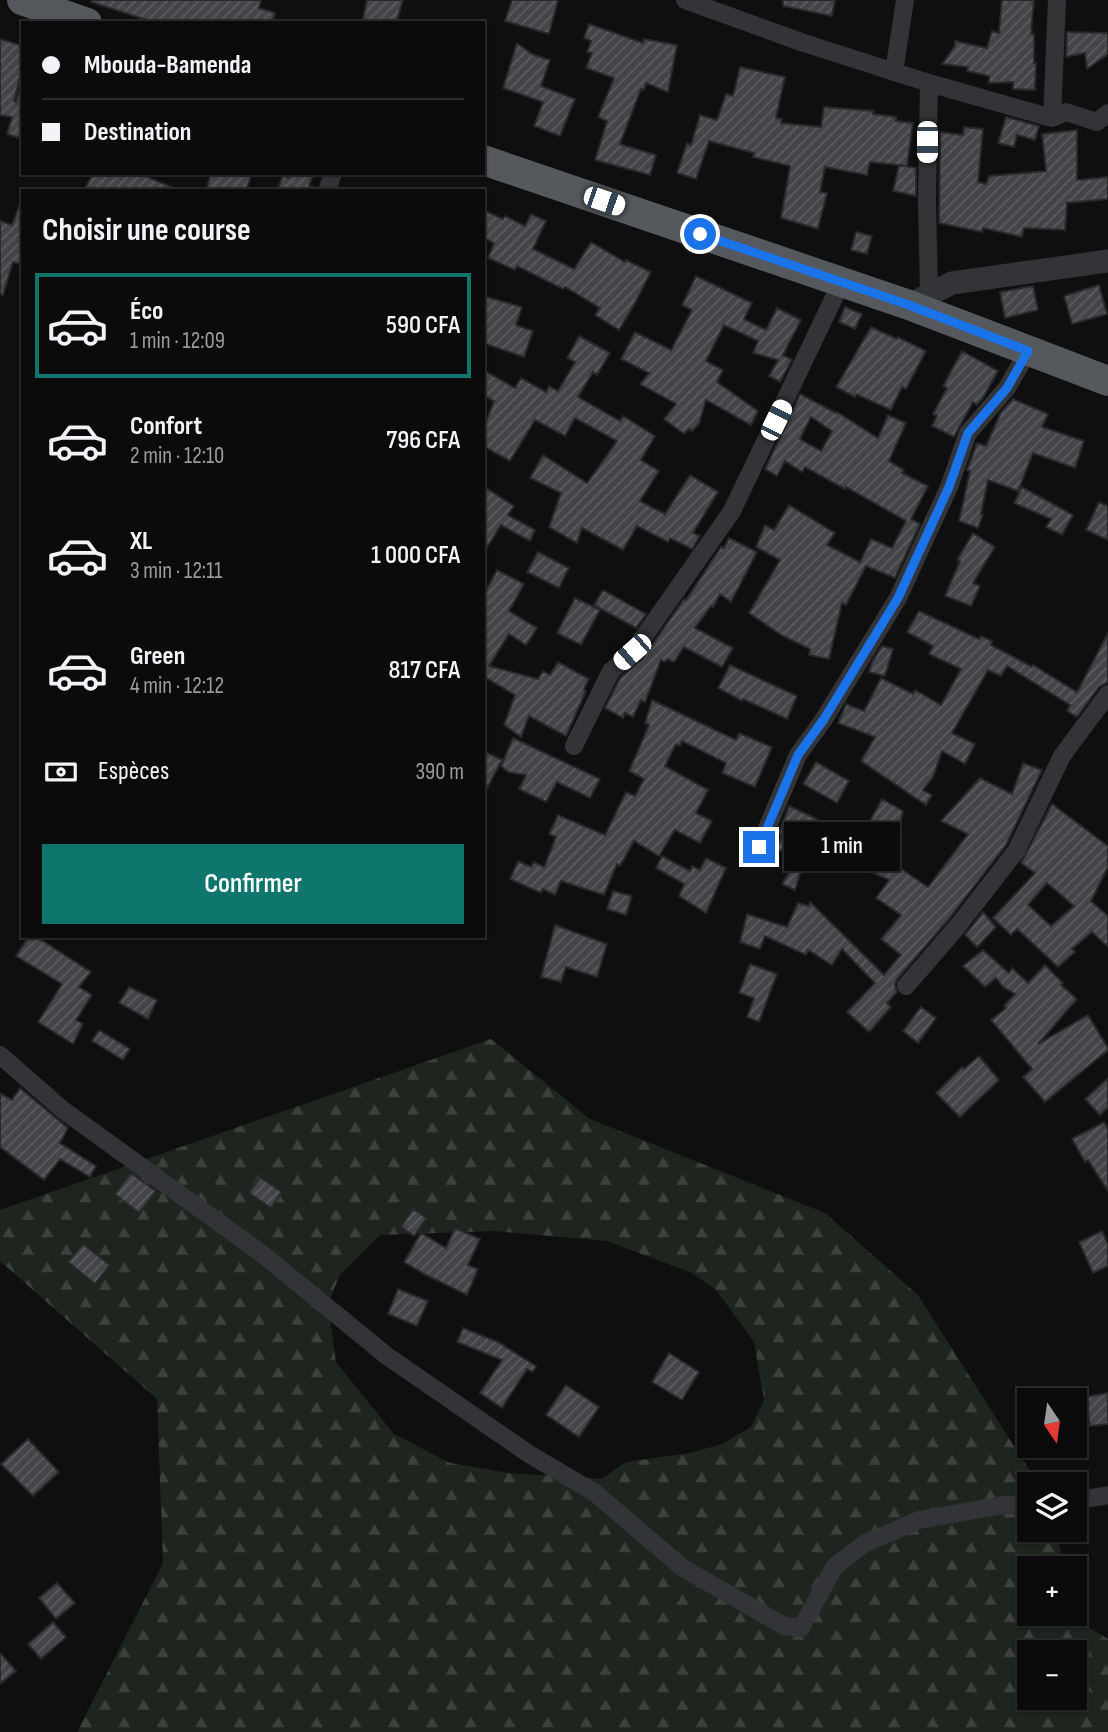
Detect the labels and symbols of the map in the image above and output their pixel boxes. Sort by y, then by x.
car [917,121,938,163]
car [581,184,628,218]
route start [684,218,716,250]
car [758,397,795,443]
car [610,630,655,674]
callout: 1 min [784,822,899,872]
route end [743,831,775,863]
north arrow [1017,1388,1087,1458]

